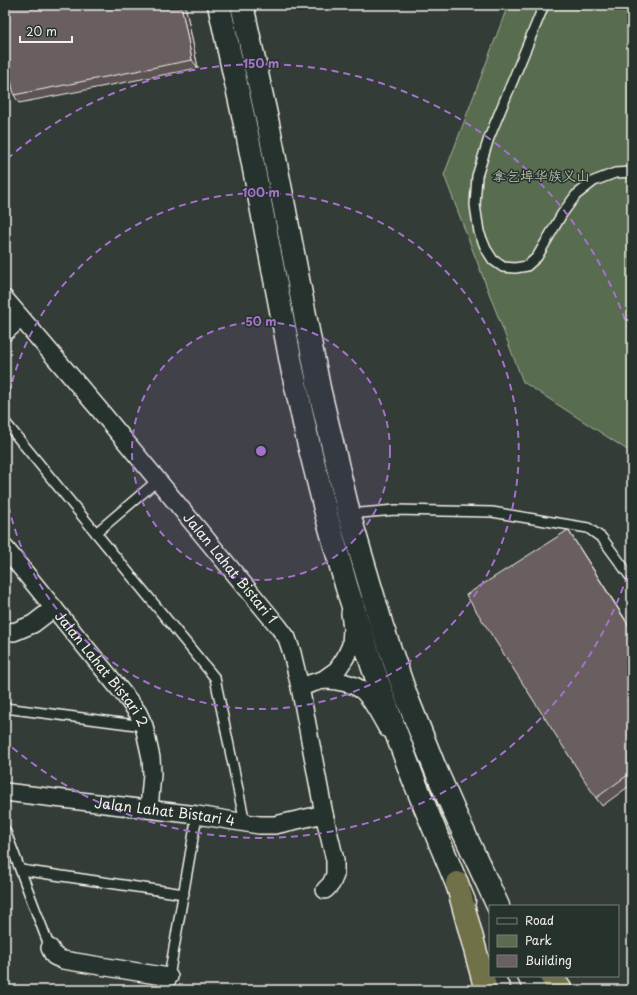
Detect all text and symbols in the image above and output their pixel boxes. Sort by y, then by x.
scale bar [20,18,72,44]
text: 20 m [26,22,57,40]
text: 150 m [243,54,279,72]
park label: 拿乞埠华族义山 [492,165,590,186]
text: 100 m [242,183,280,201]
text: 50 m [245,312,277,330]
centre of rings [254,444,268,458]
street label: Jalan Lahat Bistari 1 [178,508,283,628]
street label: Jalan Lahat Bistari 2 [50,606,154,730]
street label: Jalan Lahat Bistari 4 [93,792,237,831]
legend [489,905,619,977]
text: Road [525,911,554,929]
text: Park [525,931,552,949]
text: Building [525,951,572,969]

